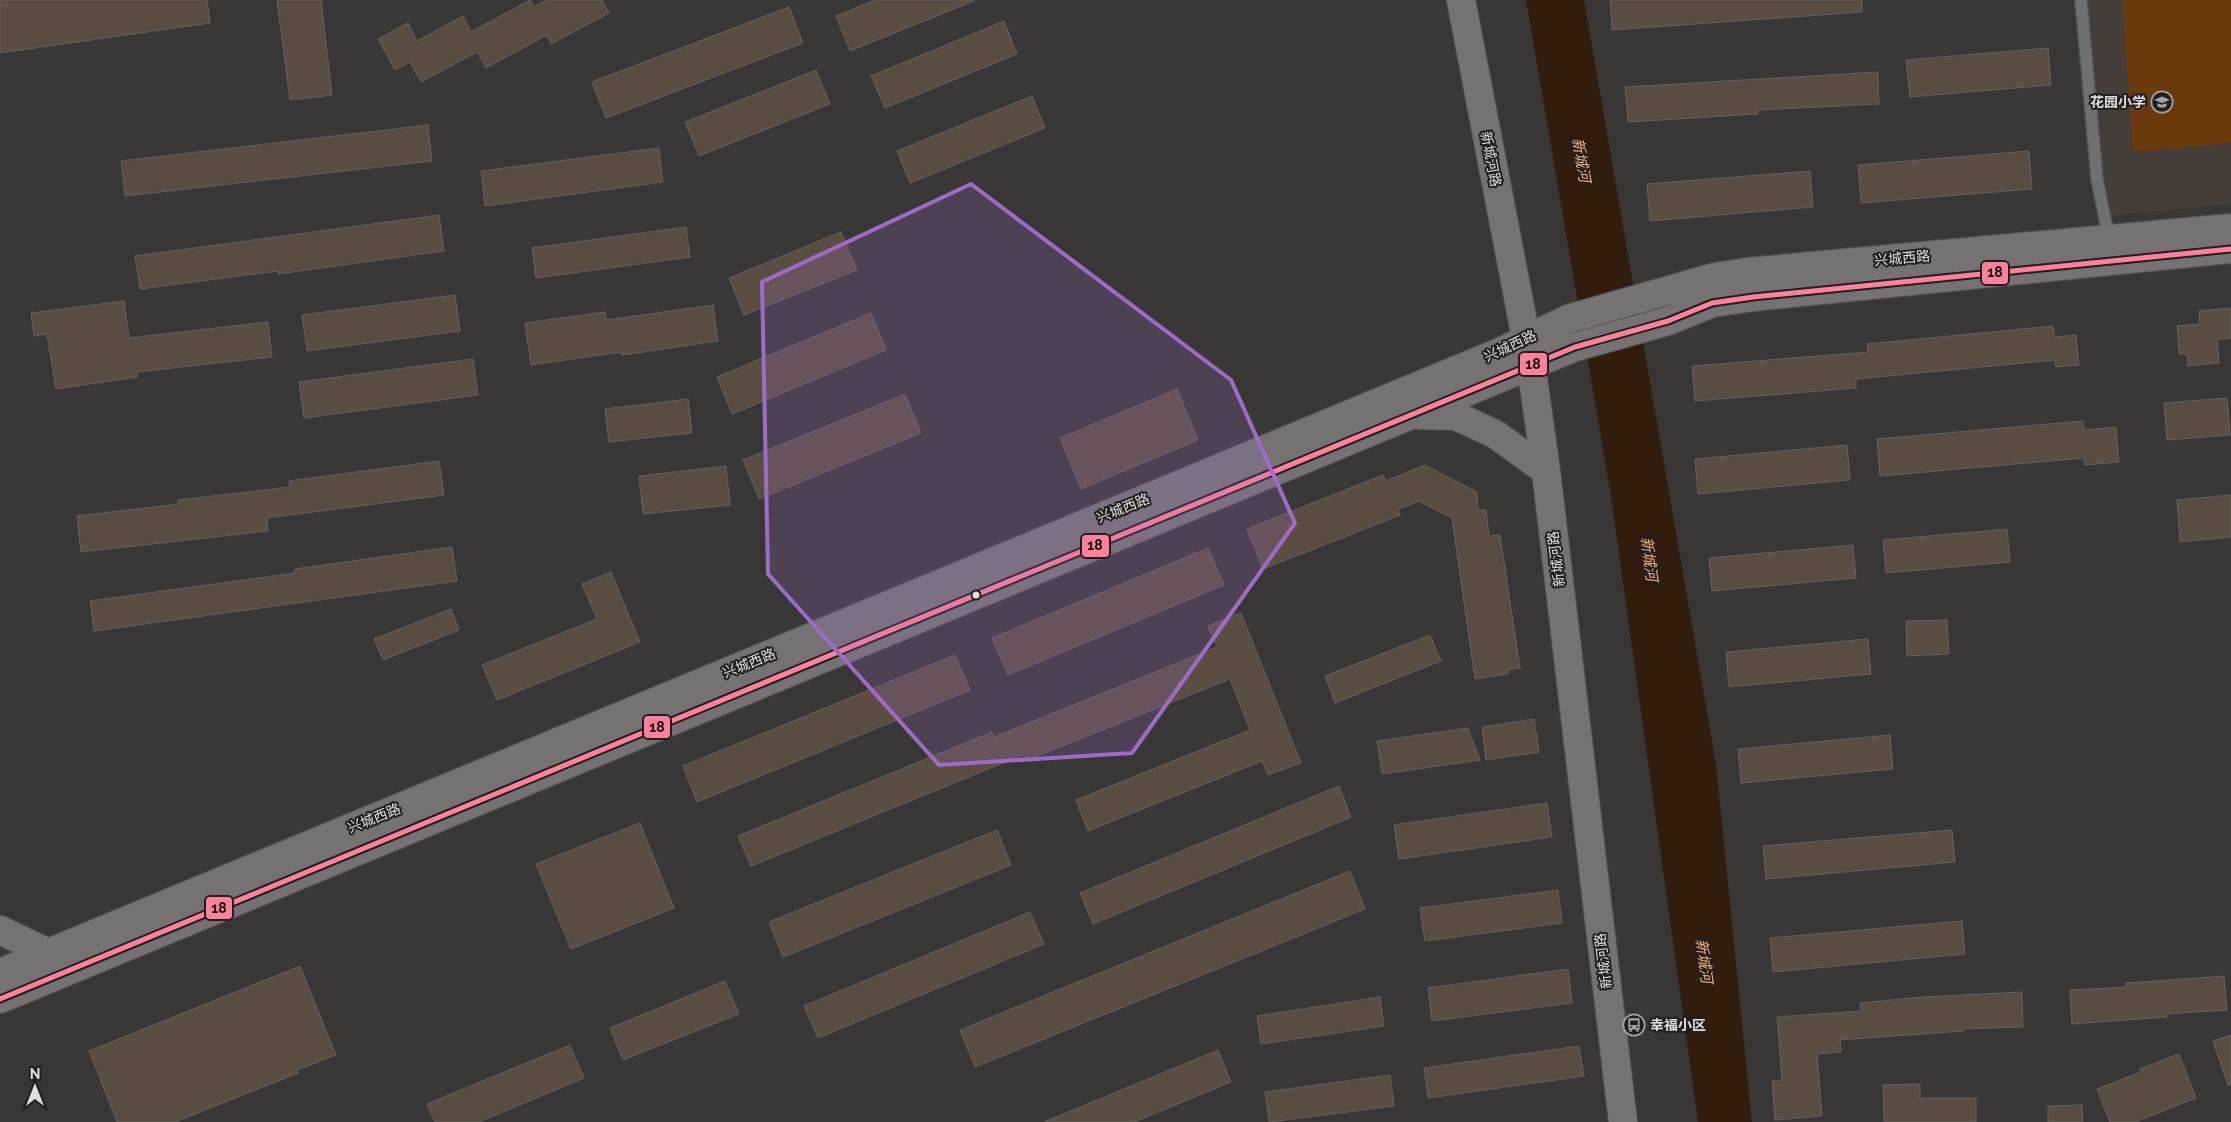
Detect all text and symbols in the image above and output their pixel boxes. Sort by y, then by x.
school or university icon: 花园小学 [2150,90,2174,114]
place label: 花园小学 [2090,94,2146,110]
street label: 新城河路 [1478,130,1504,188]
water label: 新城河 [1568,136,1594,187]
street label: 兴城西路 [1873,248,1931,268]
line badge: 18 [1981,261,2009,285]
text: 18 [1987,264,2003,280]
street label: 兴城西路 [1481,327,1539,365]
line badge: 18 [1519,352,1548,376]
text: 18 [1525,356,1541,372]
street label: 兴城西路 [1094,490,1152,526]
street label: 新城河路 [1545,530,1567,588]
line badge: 18 [1081,534,1110,558]
water label: 新城河 [1637,535,1661,585]
text: 18 [1087,537,1103,553]
unlabelled marker [971,590,981,600]
street label: 兴城西路 [720,645,778,681]
line badge: 18 [643,715,671,739]
text: 18 [649,719,665,735]
street label: 兴城西路 [345,800,403,836]
line badge: 18 [205,896,233,920]
text: 18 [211,900,227,916]
street label: 新城河路 [1592,932,1614,990]
water label: 新城河 [1692,937,1716,987]
bus stop icon: 幸福小区 [1622,1013,1646,1037]
place label: 幸福小区 [1650,1017,1706,1033]
north arrow [10,1062,60,1112]
text: N [30,1066,40,1082]

